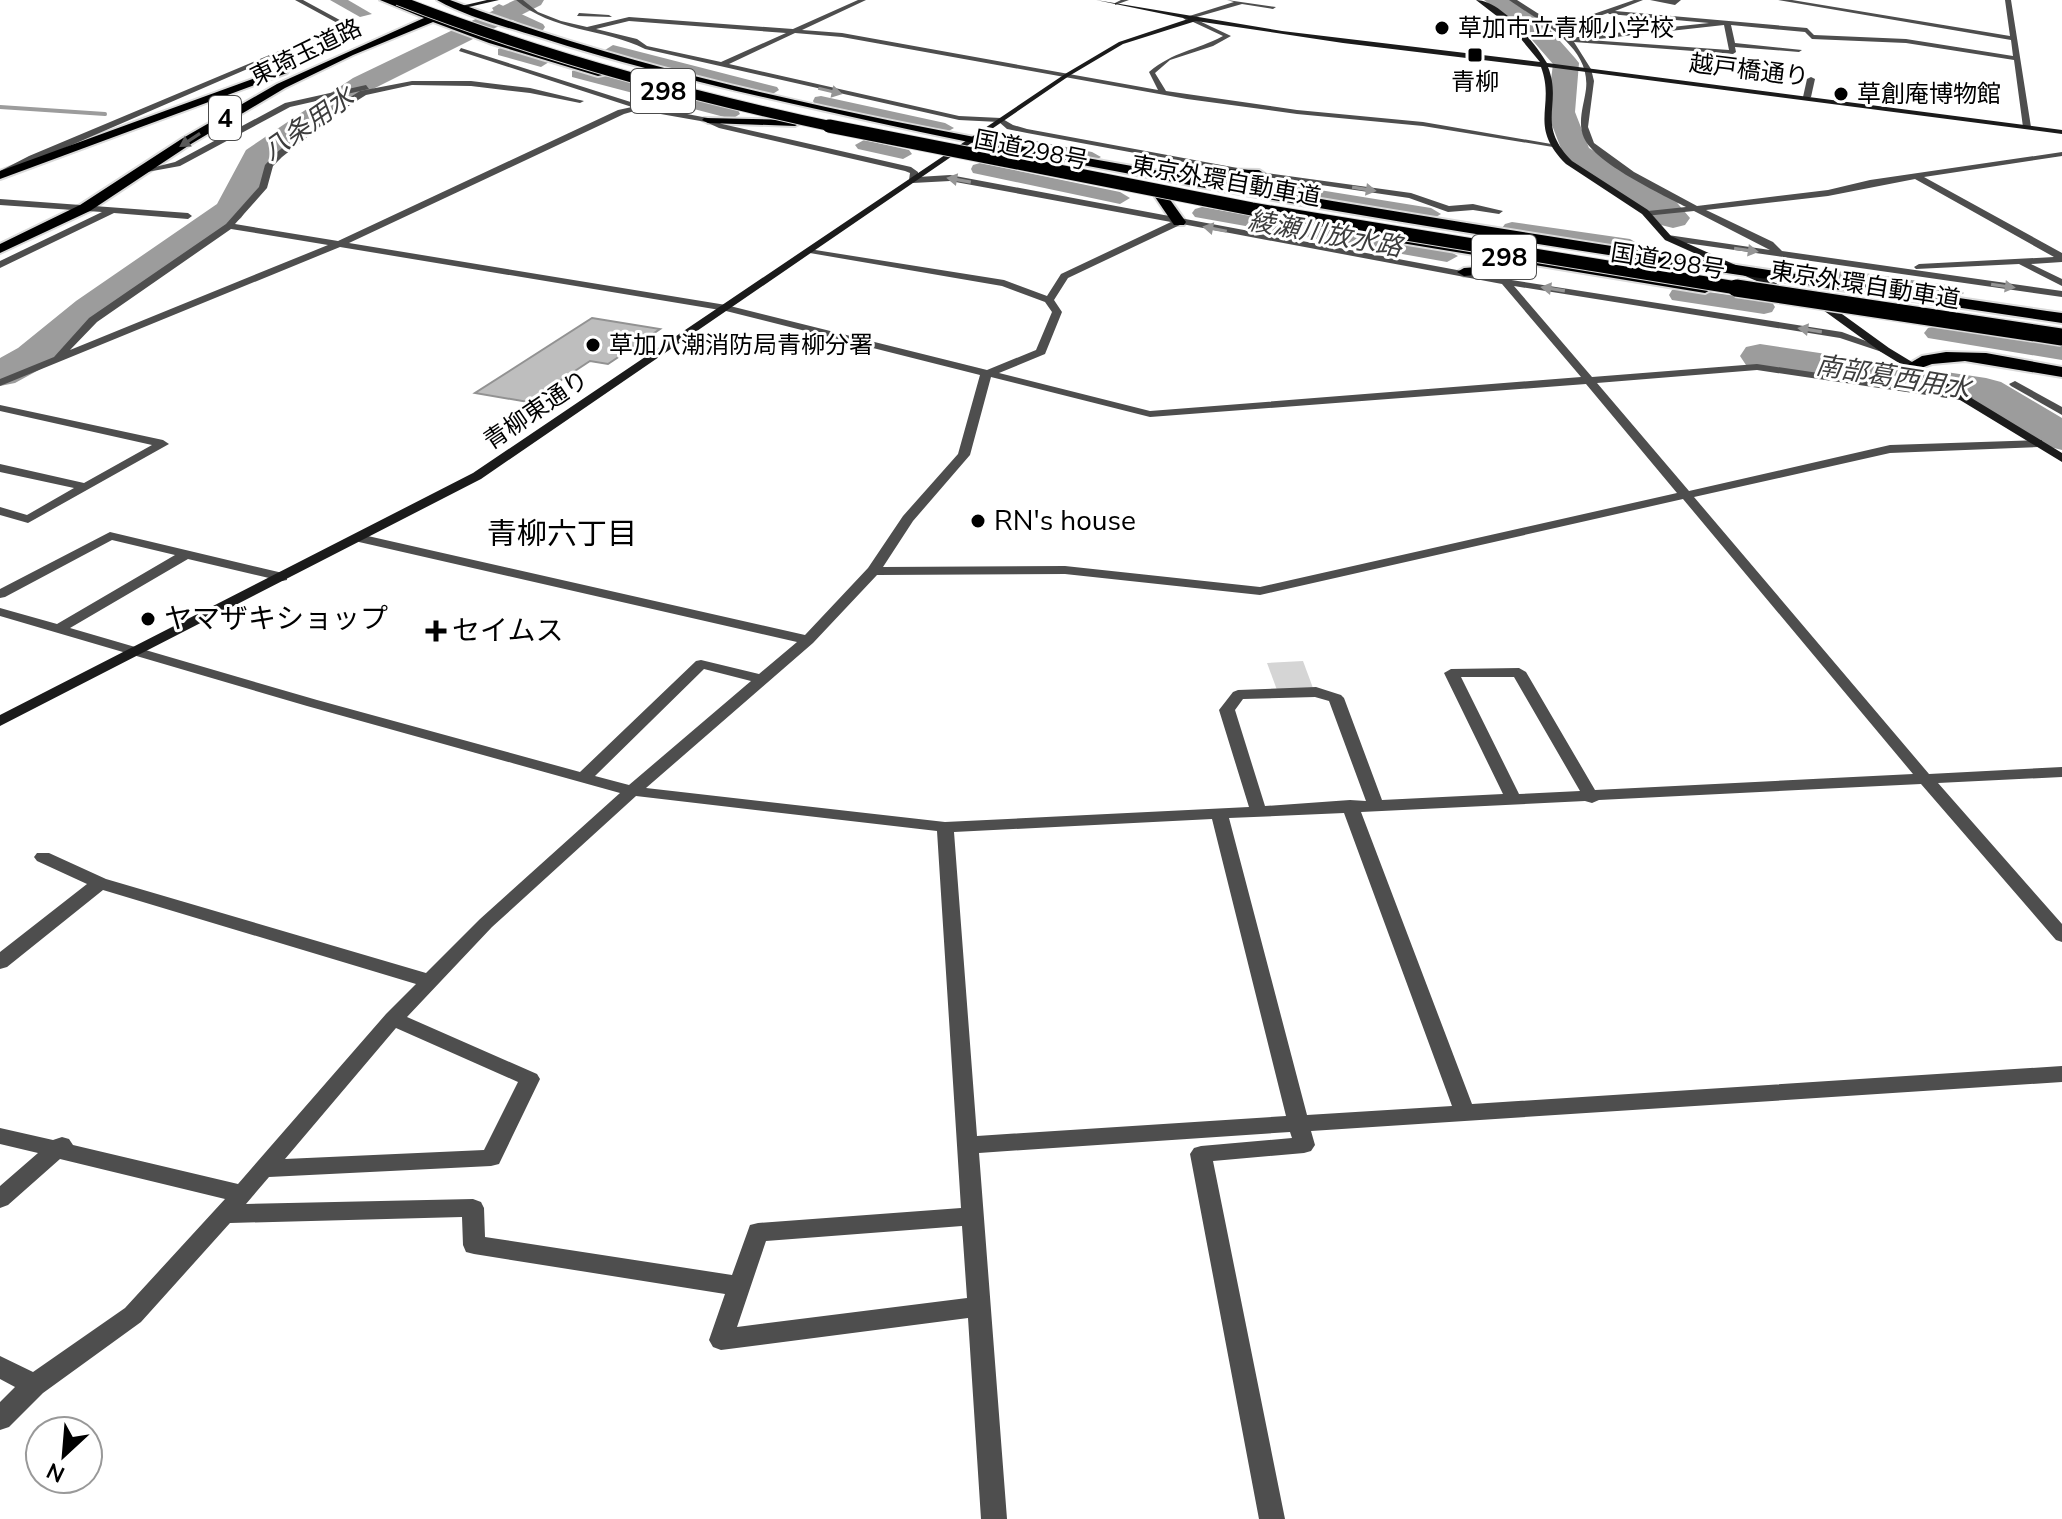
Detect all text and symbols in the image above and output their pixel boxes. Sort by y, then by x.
street label: 東埼玉道路 [245,11,367,93]
place label: 草加市立青柳小学校 [1458,12,1674,44]
marker: 草加市立青柳小学校 [1433,19,1451,37]
marker: 青柳 [1466,46,1484,64]
street label: 越戸橋通り [1687,47,1811,93]
place label: 青柳 [1451,66,1499,98]
road number: 298 [631,69,695,113]
water label: 八条用水 [255,78,363,168]
place label: 草創庵博物館 [1857,78,2001,110]
one-way arrow [818,85,843,97]
marker: 草創庵博物館 [1832,85,1850,103]
road number: 4 [209,96,241,140]
street label: 国道298号 [971,123,1091,177]
one-way arrow [179,132,200,147]
street label: 東京外環自動車道 [1129,149,1323,213]
one-way arrow [947,174,972,186]
one-way arrow [1352,183,1377,196]
water label: 綾瀬川放水路 [1245,203,1407,265]
one-way arrow [1202,222,1227,234]
road number: 298 [1472,235,1536,279]
street label: 国道298号 [1609,236,1727,286]
one-way arrow [1734,244,1759,257]
street label: 東京外環自動車道 [1768,254,1962,316]
one-way arrow [1991,280,2016,293]
one-way arrow [1541,282,1566,295]
one-way arrow [1797,323,1822,335]
place label: 草加八潮消防局青柳分署 [609,329,873,361]
marker: 草加八潮消防局青柳分署 [584,336,602,354]
water label: 南部葛西用水 [1813,348,1976,407]
street label: 青柳東通り [477,363,595,457]
place label: RN's house [994,502,1136,540]
marker: RN's house [969,512,987,530]
district label: 青柳六丁目 [487,514,637,555]
place label: ヤマザキショップ [164,600,388,638]
marker: ヤマザキショップ [139,610,157,628]
place label: セイムス [452,612,563,650]
marker: セイムス [427,622,445,640]
north arrow [24,1415,104,1495]
text: N [42,1455,70,1489]

